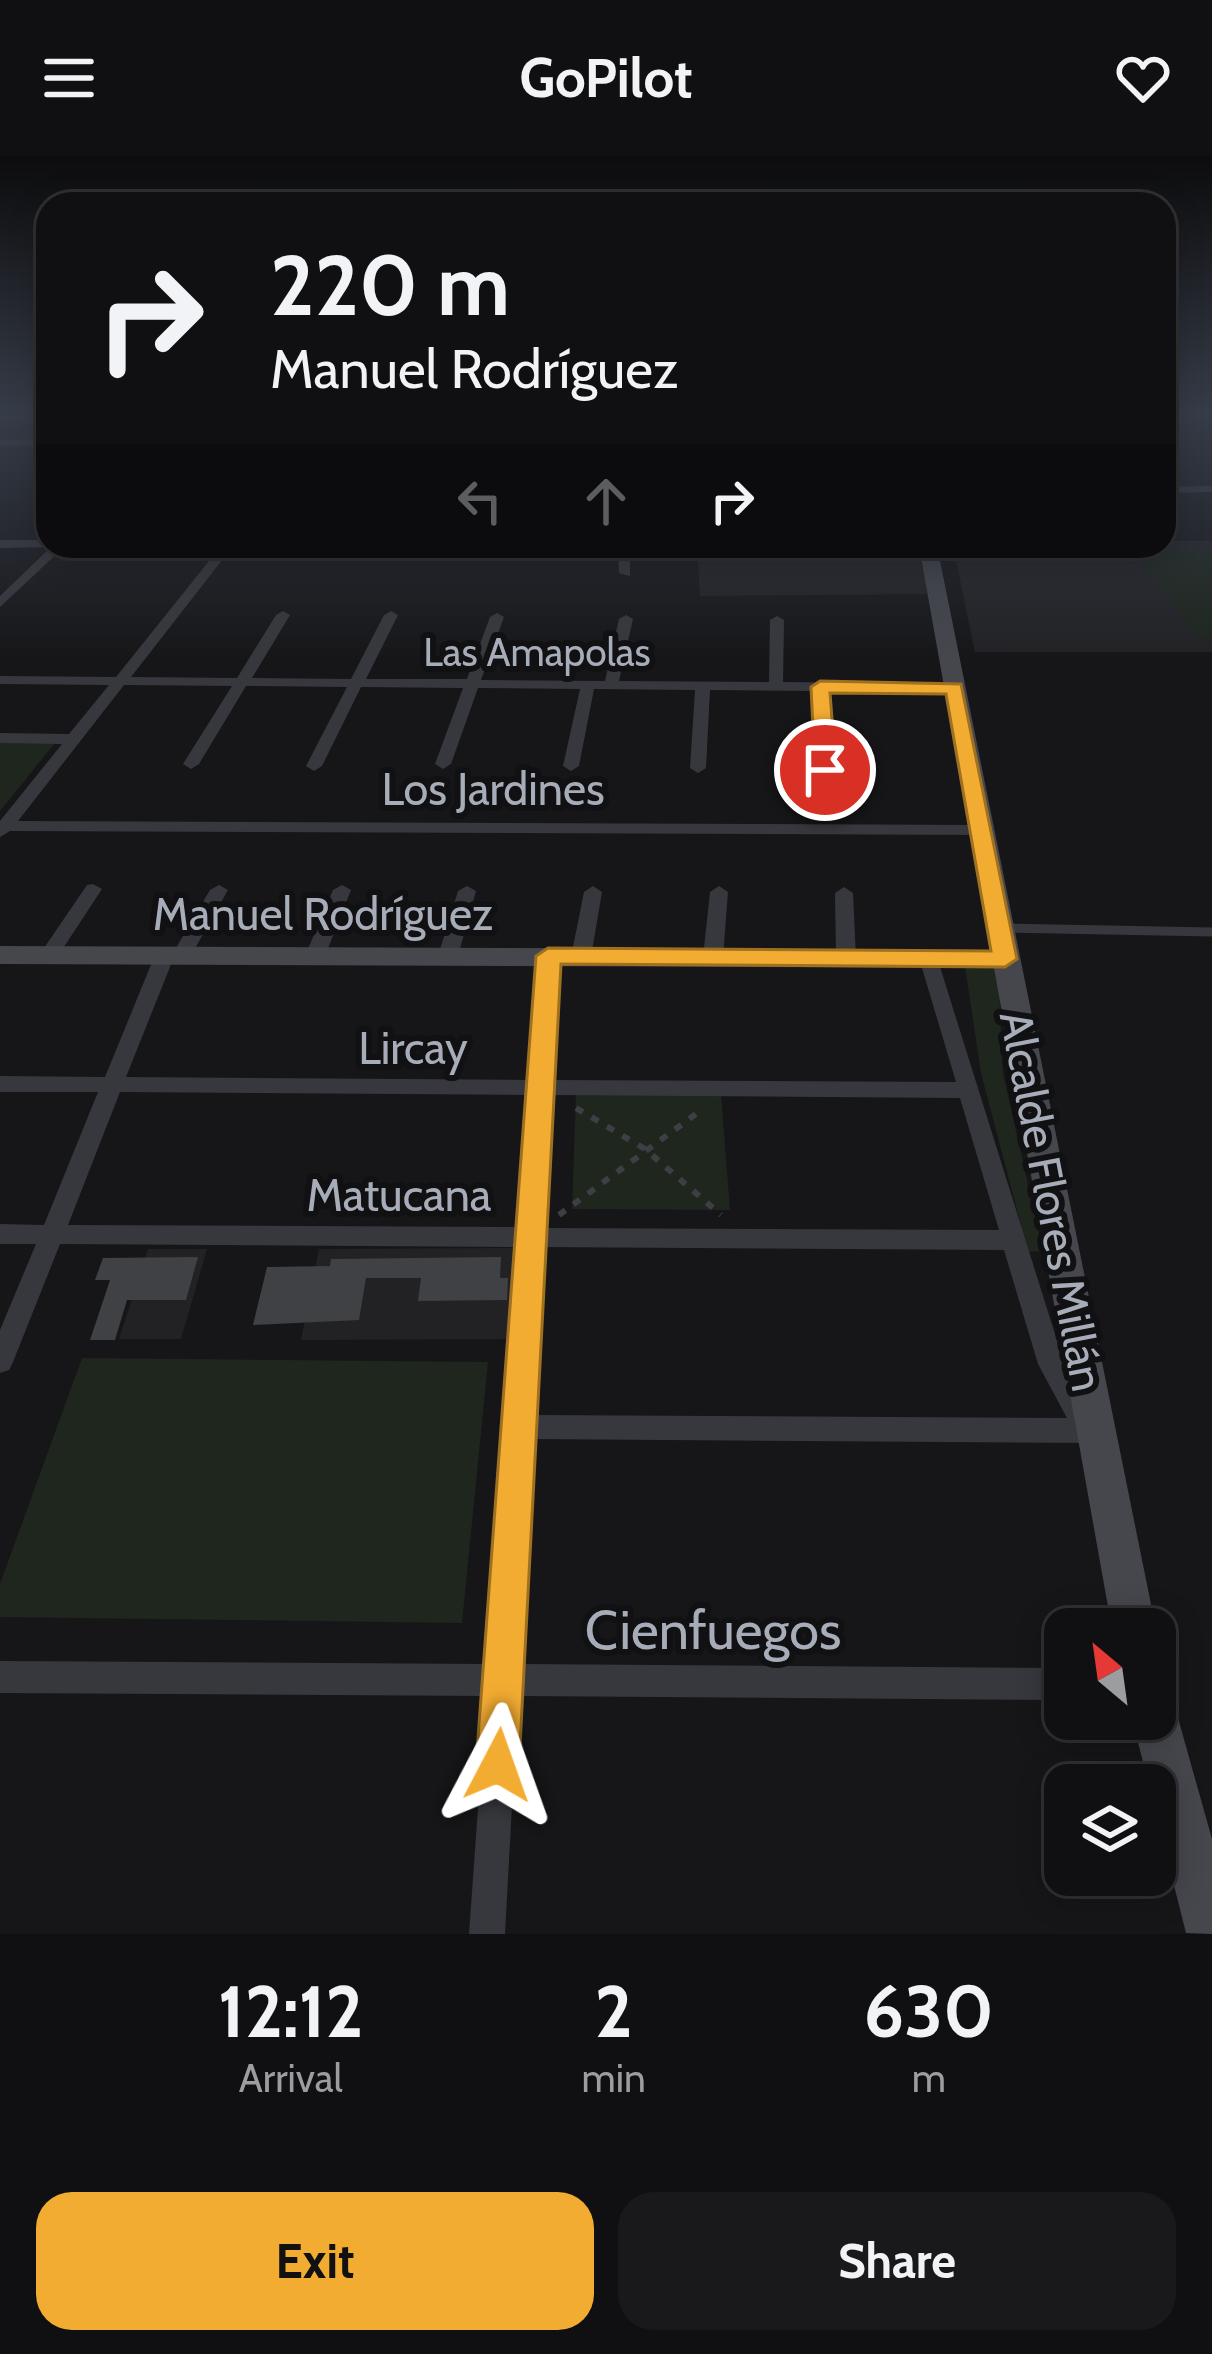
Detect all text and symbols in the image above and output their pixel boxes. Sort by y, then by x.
icon: menu [36,45,102,111]
text: GoPilot [519,45,693,111]
icon: heart [1110,45,1176,111]
text: 220 m [270,234,510,336]
icon: right [72,240,228,396]
text: Manuel Rodríguez [270,336,678,402]
icon: left [447,468,513,534]
icon: ahead [573,468,639,534]
icon: right [699,468,765,534]
street label: Las Amapolas [423,628,651,676]
pin [774,719,876,821]
icon: arrive [792,737,858,803]
street label: Los Jardines [381,762,605,816]
street label: Manuel Rodríguez [153,887,493,941]
street label: Alcalde Flores Millán [989,1006,1115,1396]
street label: Lircay [358,1021,468,1075]
street label: Matucana [307,1168,492,1222]
street label: Cienfuegos [585,1597,841,1663]
north arrow [1044,1608,1176,1740]
map controls [1044,1608,1176,1896]
position arrow [435,1702,561,1828]
button: layers [1044,1764,1176,1896]
text: 12:12 [218,1968,363,2055]
text: 2 [595,1968,633,2055]
text: 630 [864,1968,994,2055]
text: Arrival [239,2054,343,2102]
text: min [581,2054,646,2102]
text: m [912,2054,946,2102]
button: Exit [36,2192,594,2330]
button: Share [618,2192,1176,2330]

